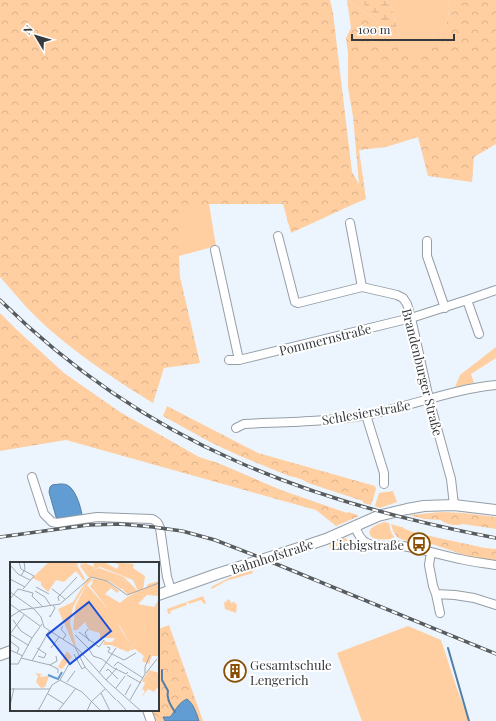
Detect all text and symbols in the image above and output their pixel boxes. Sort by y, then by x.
north arrow [16,16,56,56]
scale bar [352,16,454,42]
text: 100 m [358,21,391,37]
text: N [19,22,36,37]
street label: Brandenburger Straße [399,307,447,438]
street label: Pommernstraße [277,319,373,359]
street label: Schlesierstraße [320,396,412,428]
bus stop icon: Liebigstraße [406,531,432,557]
street label: Bahnhofstraße [229,535,316,577]
place label: Liebigstraße [331,536,404,553]
inset map [10,562,159,711]
place label: Gesamtschule Lengerich [250,656,332,688]
building icon: Gesamtschule Lengerich [222,658,248,684]

